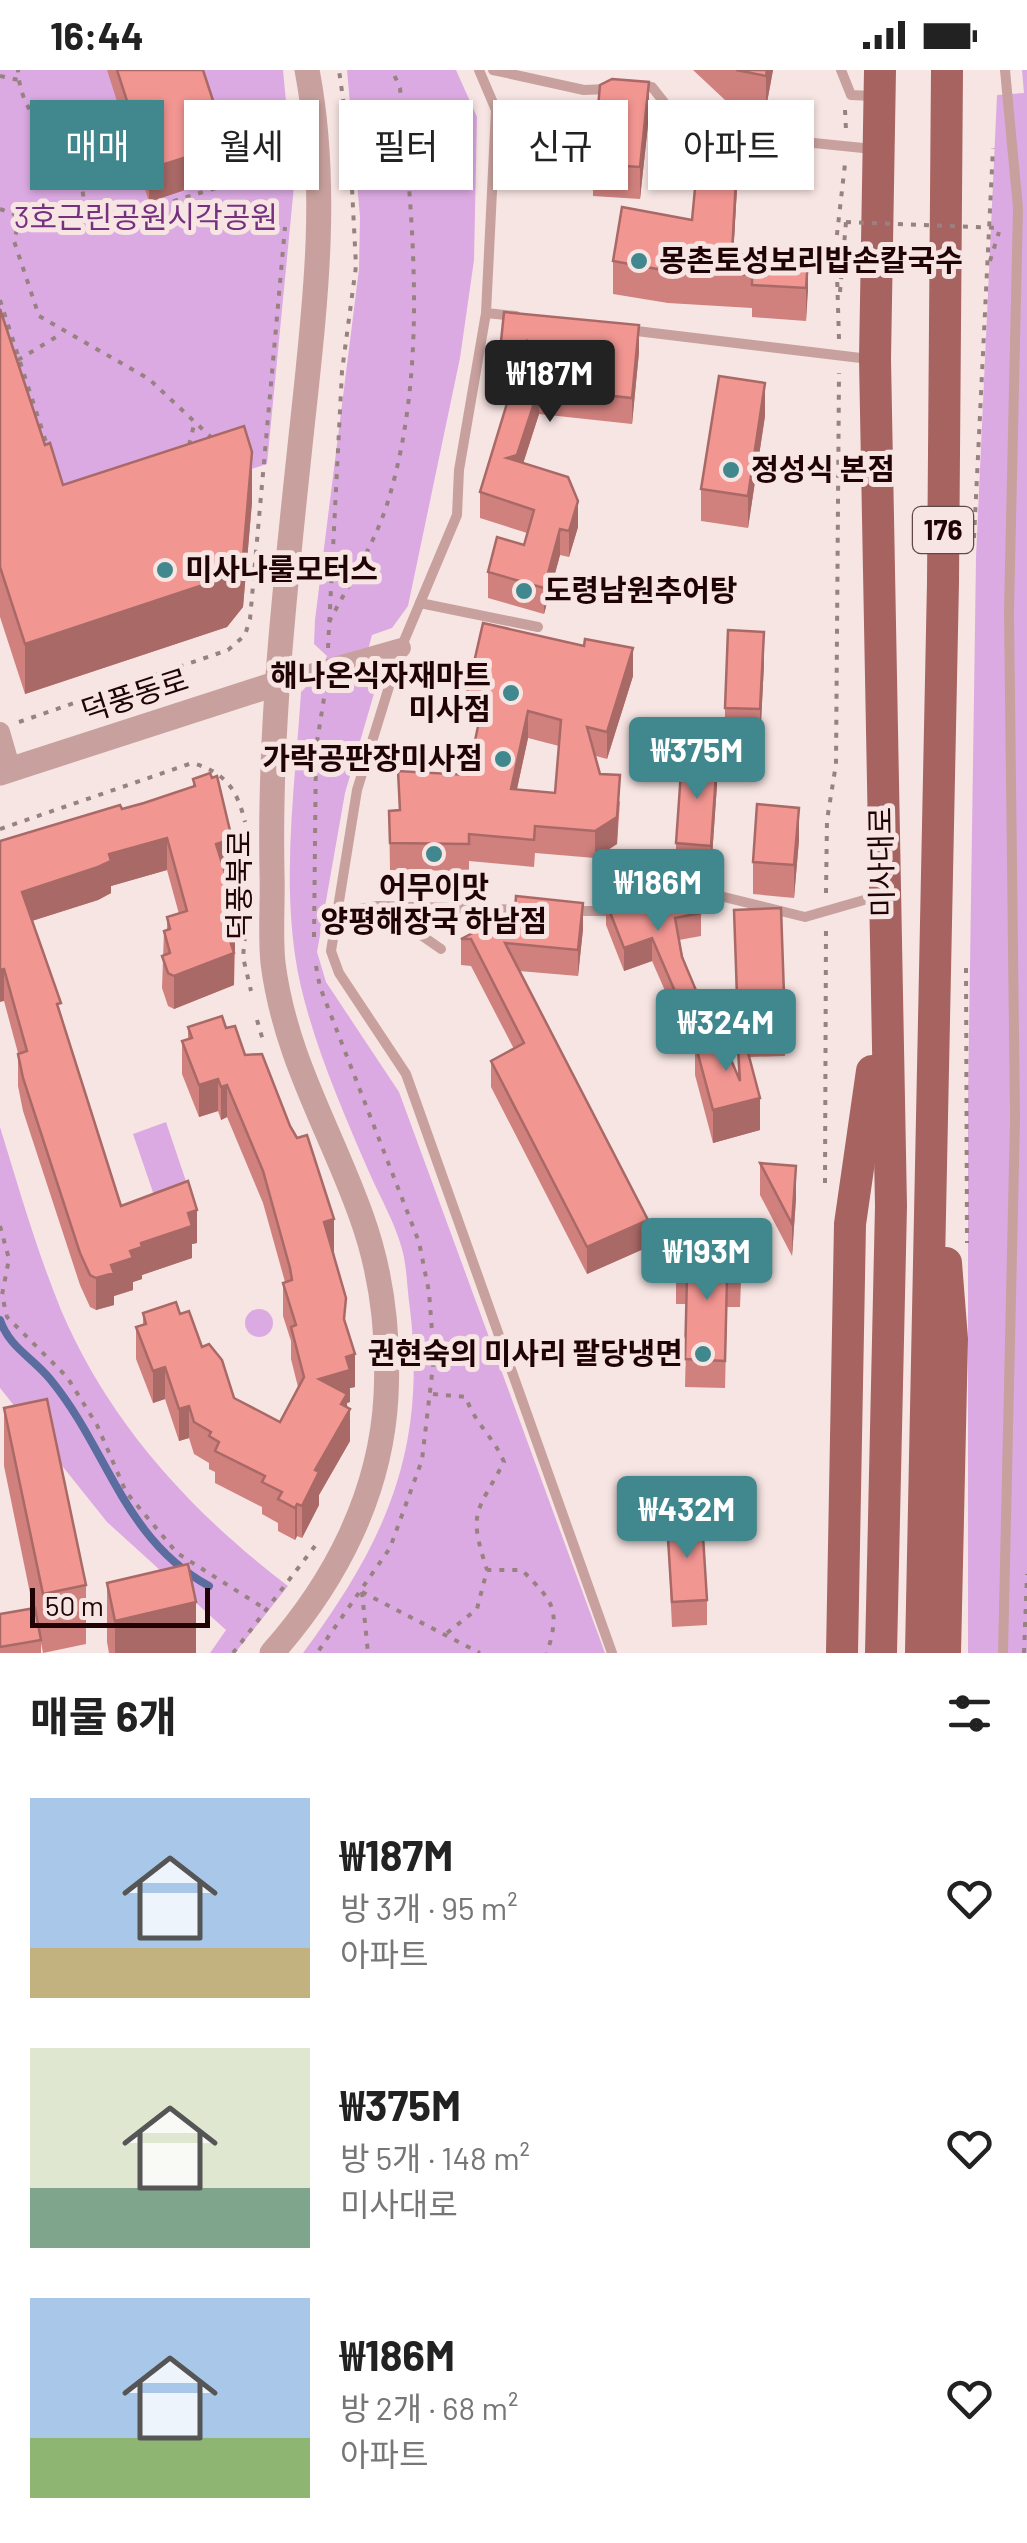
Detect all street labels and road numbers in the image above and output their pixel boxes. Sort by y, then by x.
road number: 176 [913,507,973,553]
street label: 덕풍동로 [76,660,192,728]
street label: 미사대로 [861,807,899,918]
street label: 덕풍북로 [220,830,256,940]

